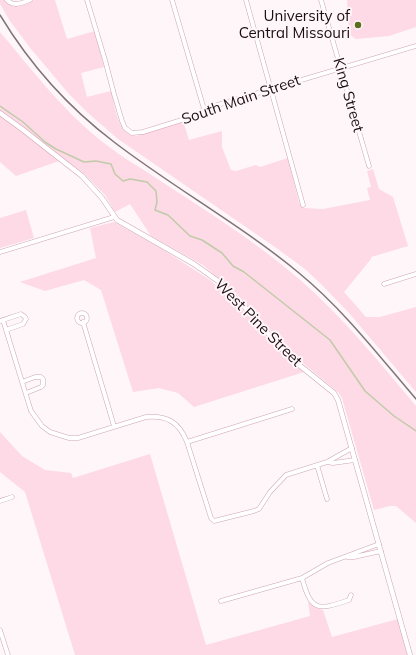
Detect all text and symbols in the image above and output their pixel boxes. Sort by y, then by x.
place label: University of Central Missouri [239,7,350,42]
marker: University of Central Missouri [353,20,363,30]
street label: King Street [329,56,367,134]
street label: South Main Street [179,71,303,129]
street label: West Pine Street [211,276,305,370]

